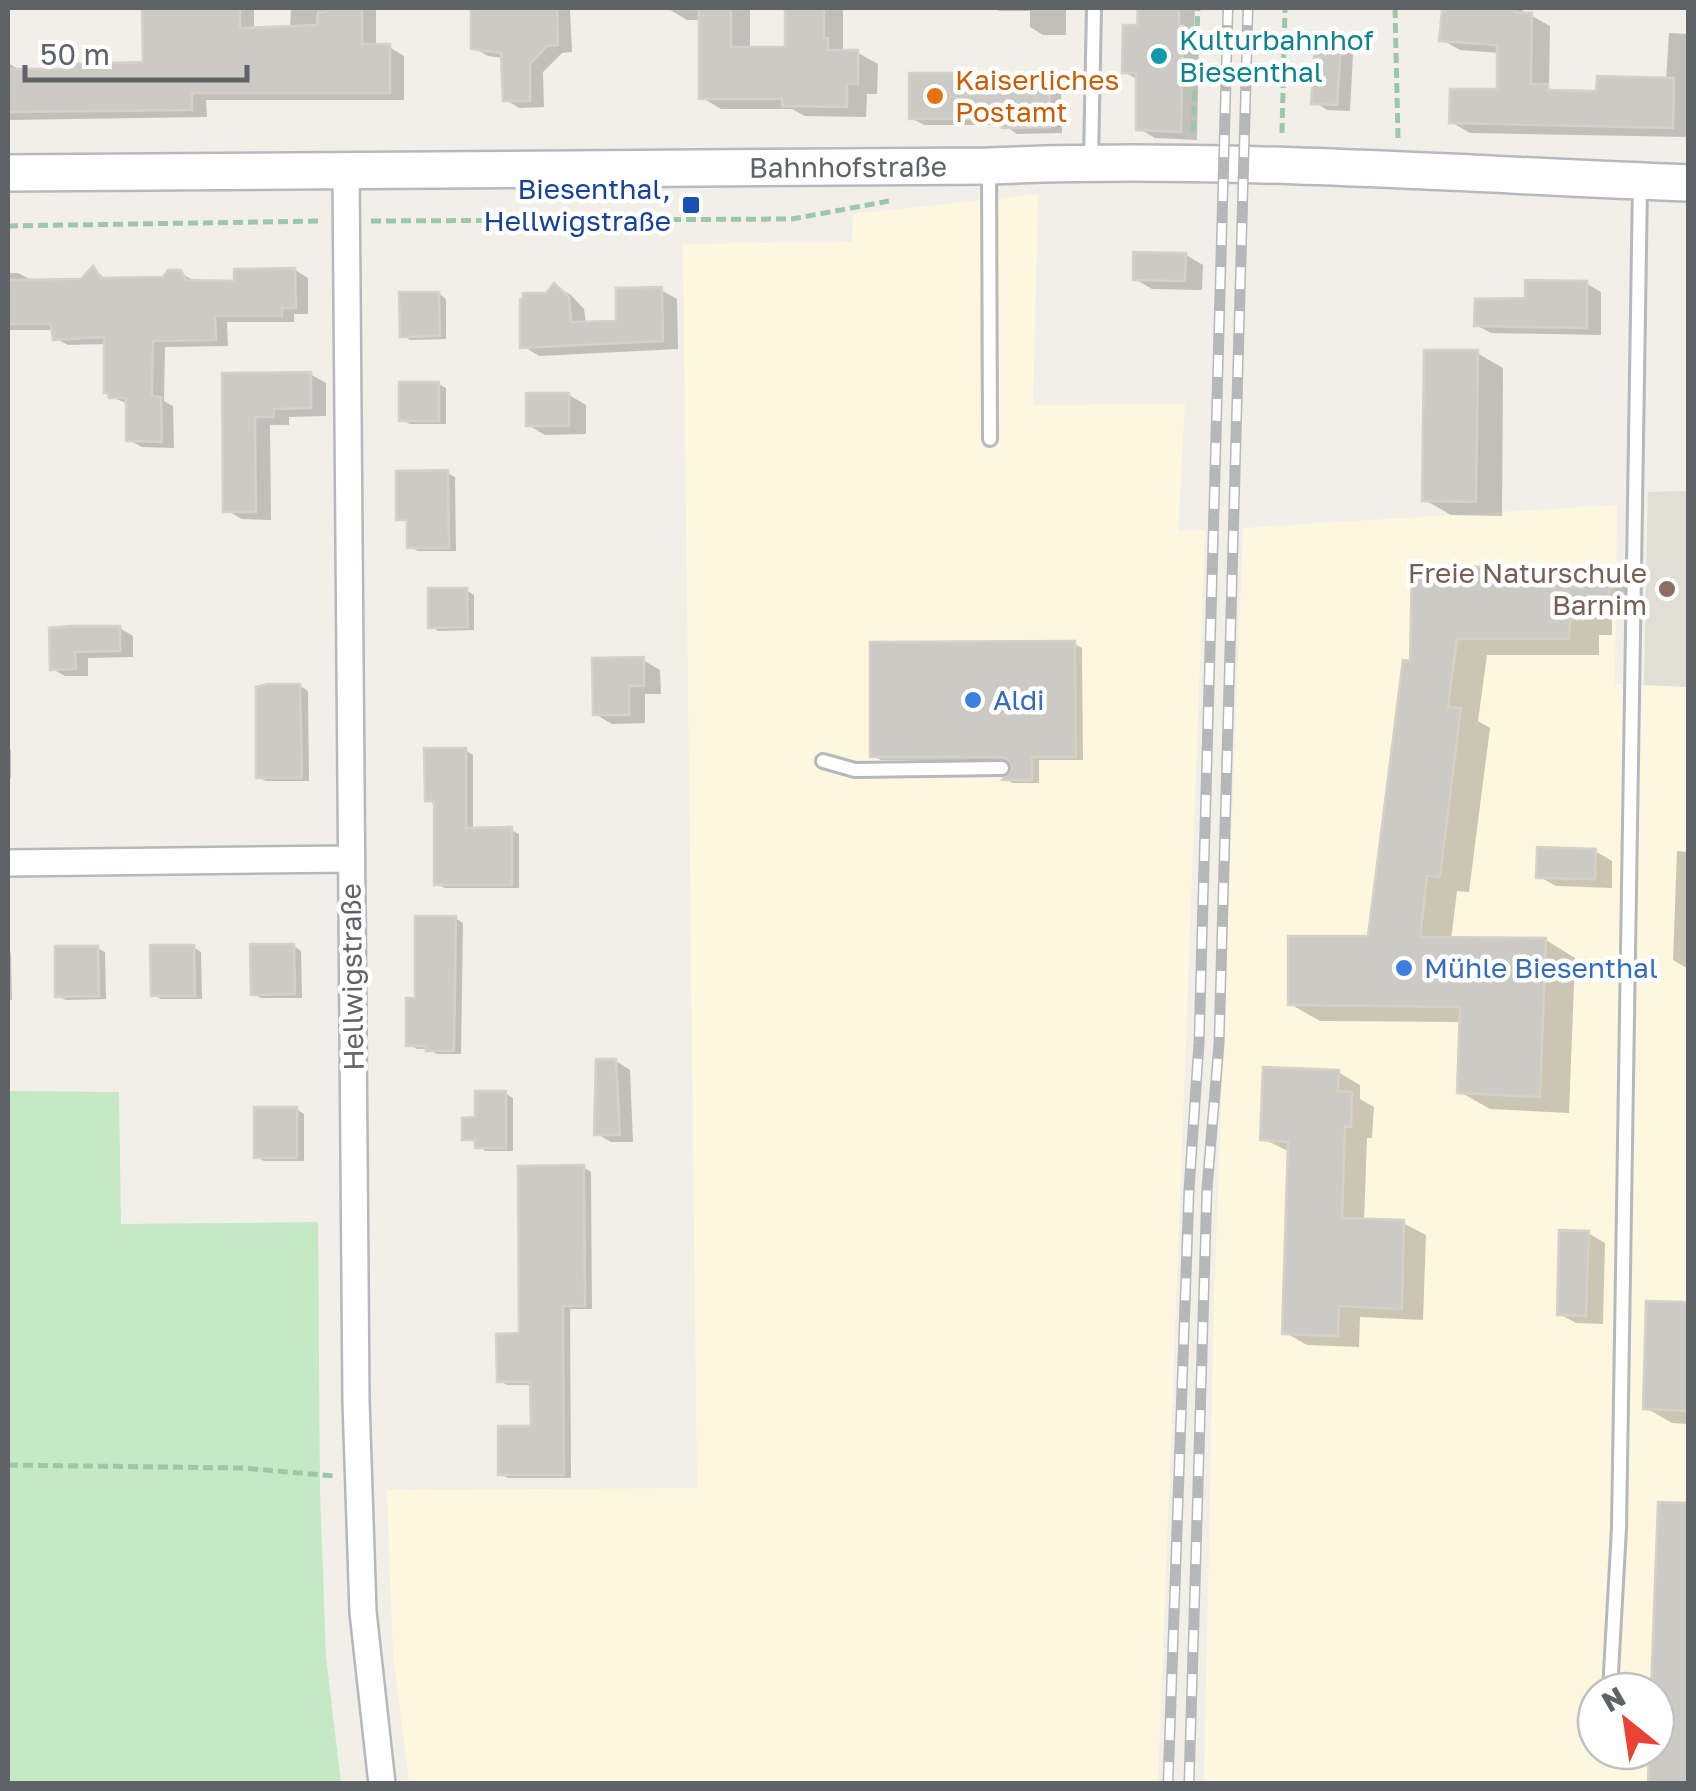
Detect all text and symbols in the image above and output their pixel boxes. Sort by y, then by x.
scale bar [25,20,248,82]
place label: Kulturbahnhof Biesenthal [1179,23,1374,88]
text: 50 m [40,36,110,72]
marker: Kulturbahnhof Biesenthal [1148,45,1170,67]
place label: Kaiserliches Postamt [955,63,1119,128]
marker: Kaiserliches Postamt [924,85,946,107]
street label: Bahnhofstraße [749,149,947,184]
place label: Biesenthal, Hellwigstraße [483,172,671,237]
marker: Biesenthal, Hellwigstraße [680,194,702,216]
place label: Freie Naturschule Barnim [1408,556,1647,621]
marker: Freie Naturschule Barnim [1656,578,1678,600]
place label: Aldi [993,683,1045,716]
marker: Aldi [962,689,984,711]
street label: Hellwigstraße [333,883,370,1071]
place label: Mühle Biesenthal [1424,951,1658,984]
marker: Mühle Biesenthal [1393,957,1415,979]
north arrow [1576,1671,1676,1771]
text: N [1596,1679,1631,1719]

